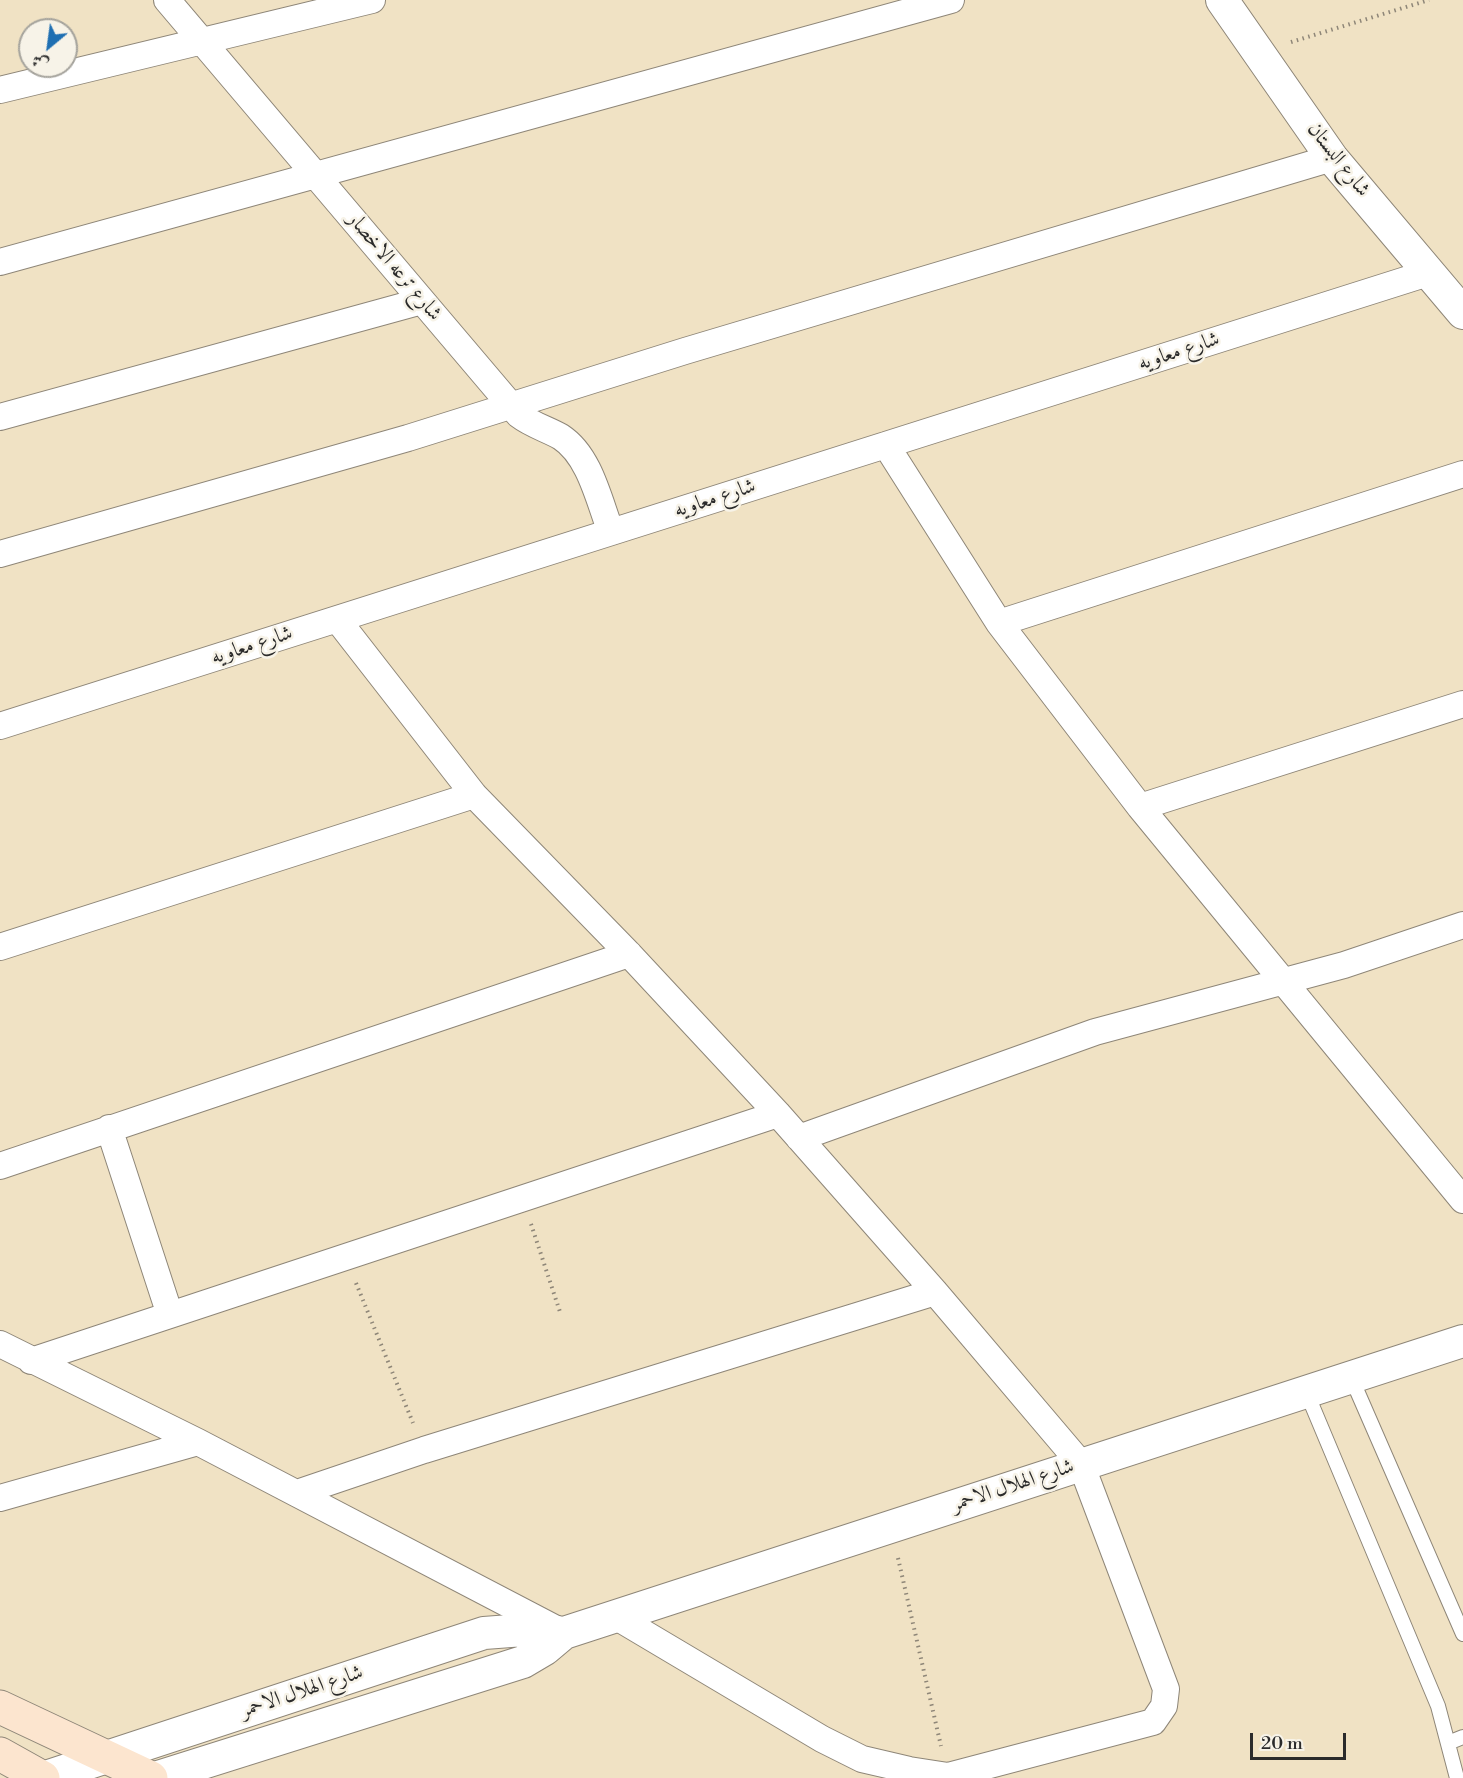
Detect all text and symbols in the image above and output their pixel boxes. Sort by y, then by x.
north arrow [18,18,78,78]
text: ش [28,49,52,75]
street label: شارع البستان [1301,118,1375,202]
street label: شارع ترعه الاخصار [341,208,447,326]
street label: شارع معاويه [1135,327,1223,377]
street label: شارع معاويه [671,474,759,524]
street label: شارع معاويه [208,621,296,671]
street label: شارع الهلال الاحمر [949,1454,1077,1518]
street label: شارع الهلال الاحمر [238,1660,366,1724]
scale bar [1253,1721,1349,1759]
text: 20 m [1261,1732,1303,1755]

